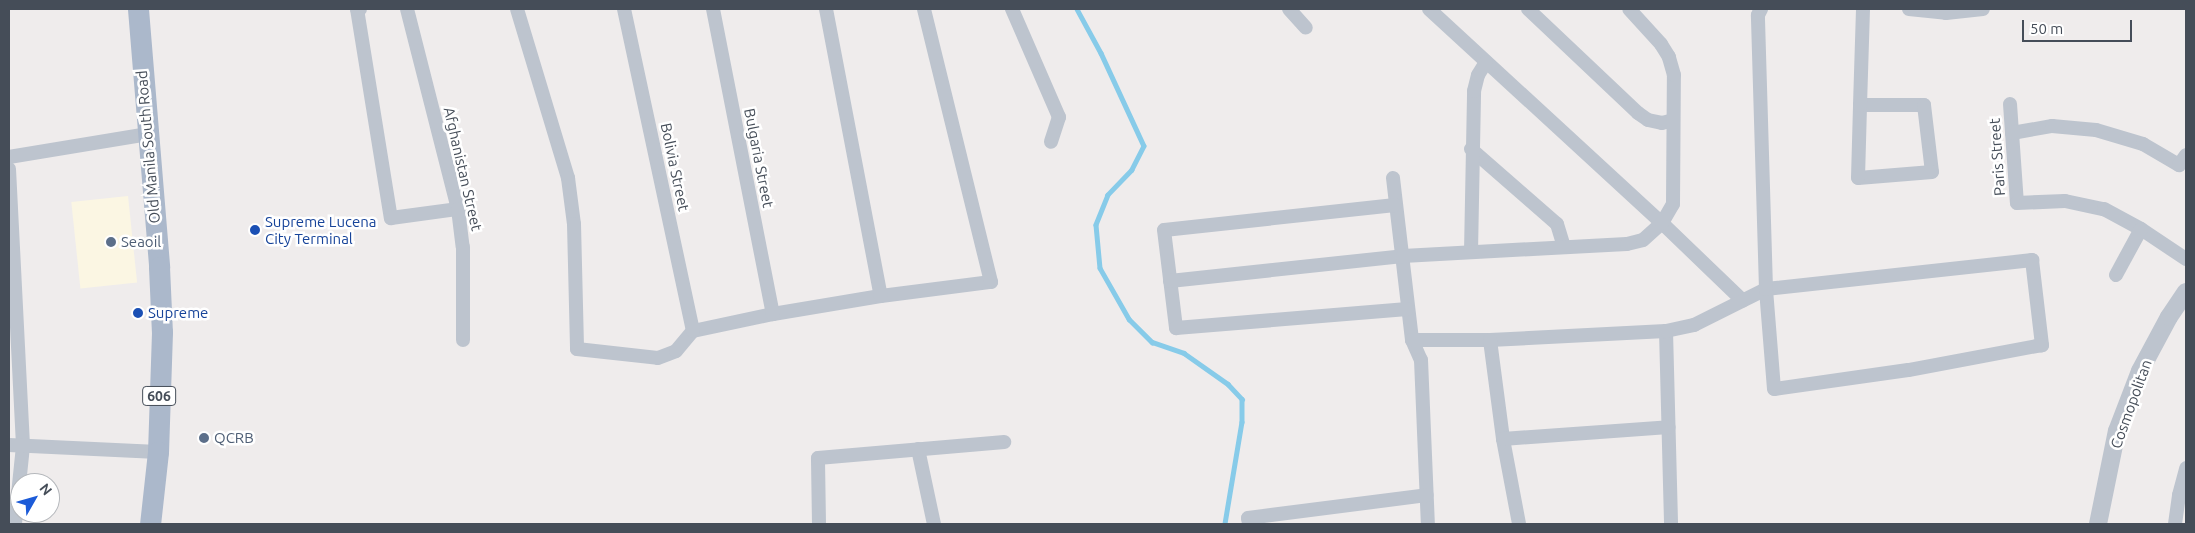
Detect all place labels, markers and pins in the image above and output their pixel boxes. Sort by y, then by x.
place label: Supreme Lucena City Terminal [265,212,376,247]
marker: Supreme Lucena City Terminal [249,224,261,236]
place label: Seaoil [121,233,161,251]
marker: Seaoil [105,236,117,248]
place label: Supreme [148,304,208,322]
marker: Supreme [132,307,144,319]
place label: QCRB [214,429,254,447]
marker: QCRB [198,432,210,444]

